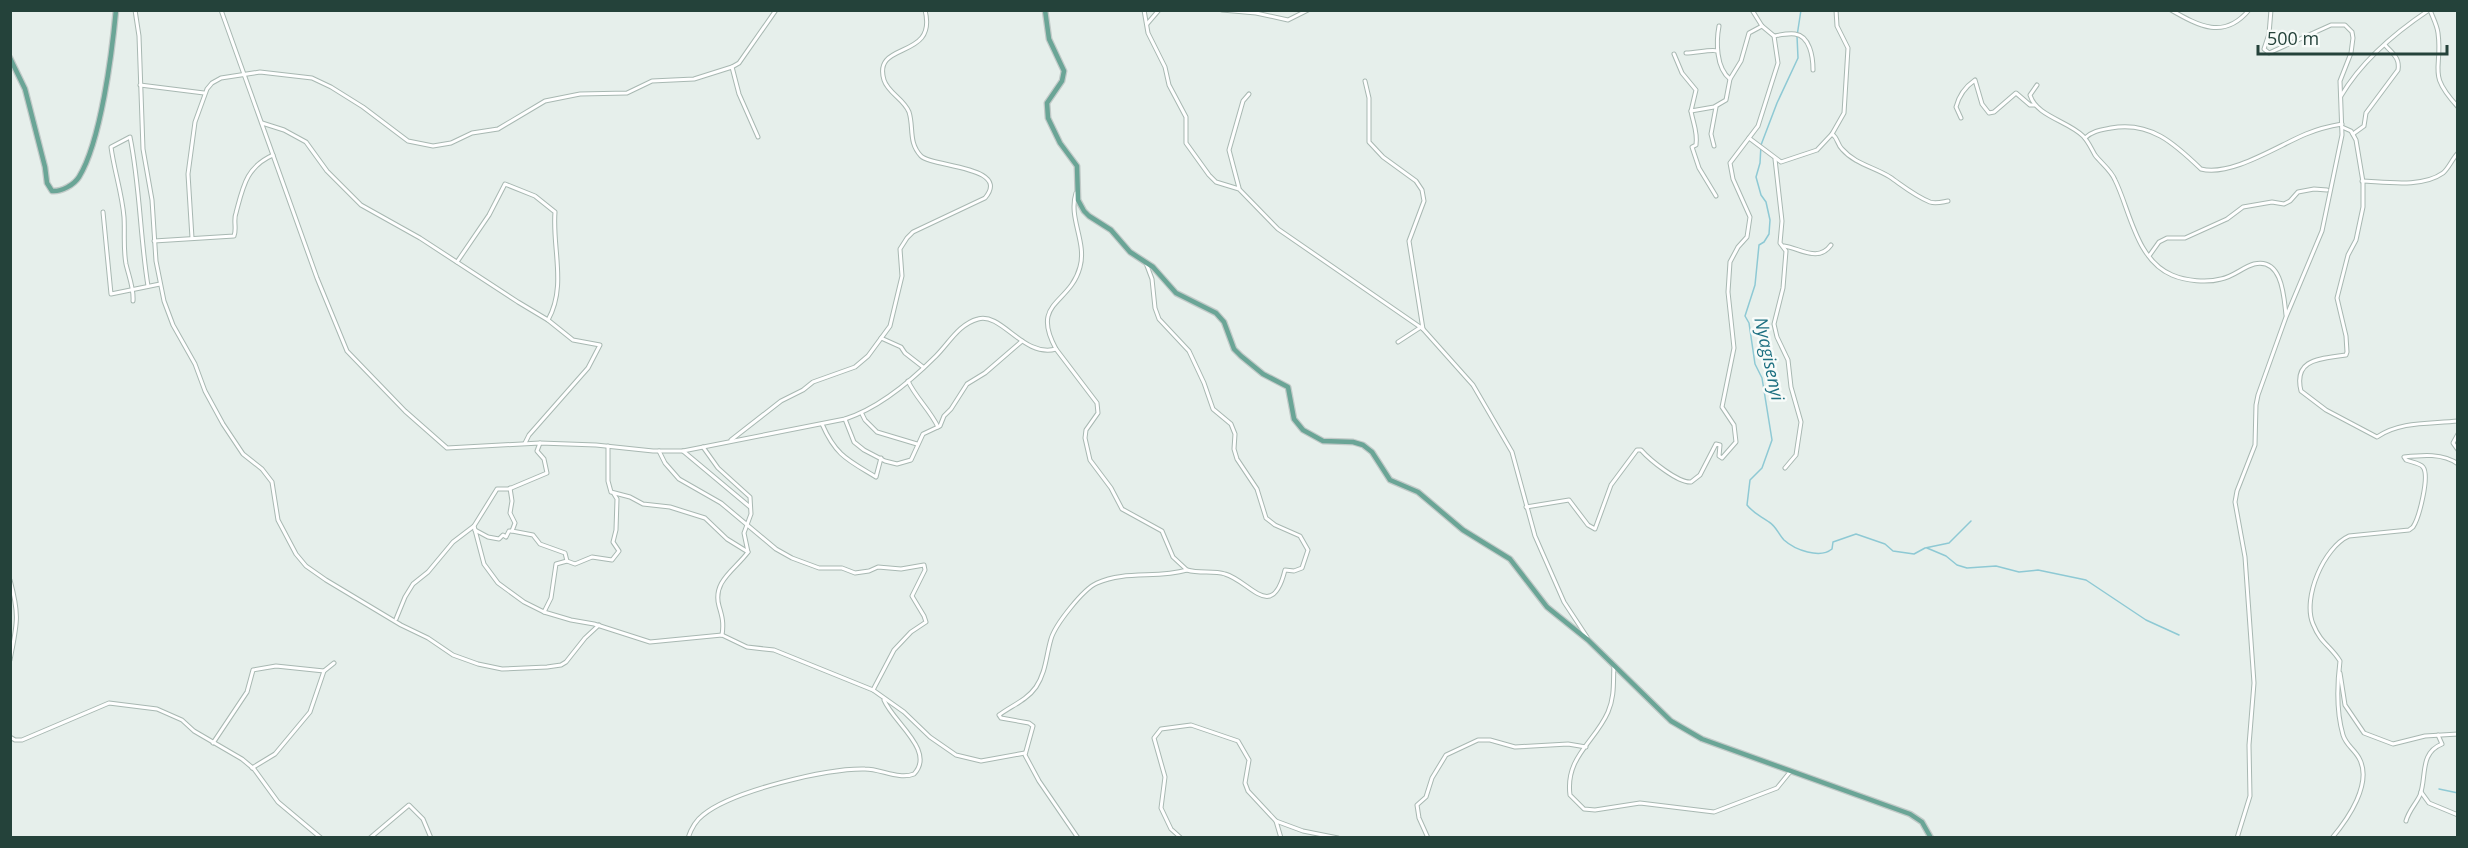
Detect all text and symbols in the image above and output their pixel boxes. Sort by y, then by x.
scale bar [2258,18,2447,56]
text: 500 m [2267,26,2319,50]
water label: Nyagisenyi [1749,315,1791,403]

